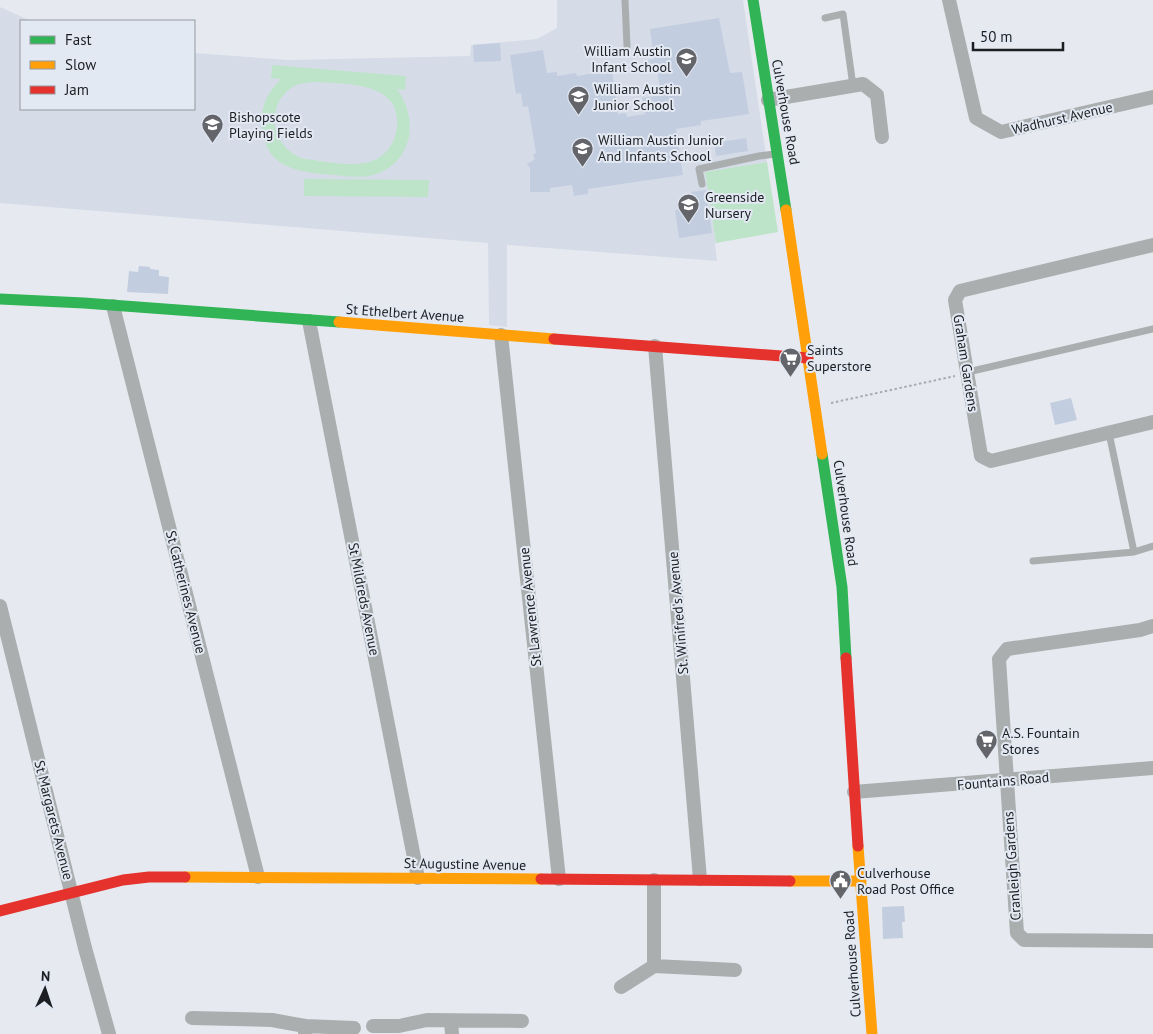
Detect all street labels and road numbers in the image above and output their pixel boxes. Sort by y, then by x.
street label: Culverhouse Road [768,58,804,166]
street label: Wadhurst Avenue [1010,98,1114,138]
street label: St Ethelbert Avenue [345,300,465,326]
street label: Graham Gardens [949,313,983,413]
street label: Culverhouse Road [830,459,862,567]
street label: St Catherines Avenue [162,529,210,655]
street label: St Mildreds Avenue [344,541,384,657]
street label: St Lawrence Avenue [515,547,545,667]
street label: St. Winifred's Avenue [664,551,692,675]
street label: St Margarets Avenue [30,758,78,882]
street label: Fountains Road [956,768,1050,794]
street label: Cranleigh Gardens [999,811,1025,921]
street label: St Augustine Avenue [404,854,526,874]
street label: Culverhouse Road [839,910,865,1018]

